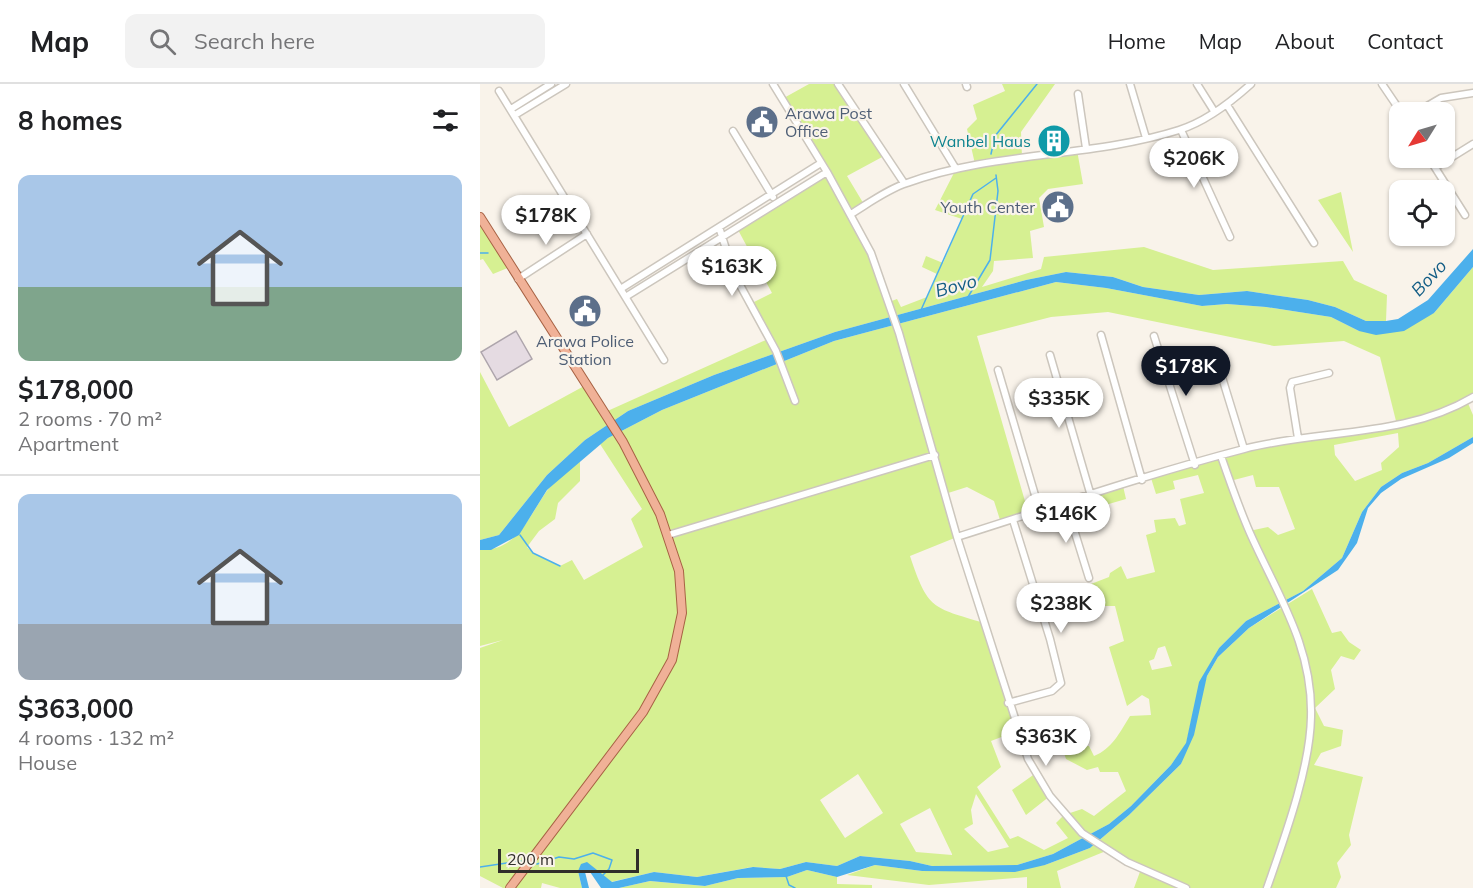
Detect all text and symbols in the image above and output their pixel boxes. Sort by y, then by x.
search box [125,14,545,68]
text: Map [30,24,89,59]
icon: search [146,25,179,58]
text: Search here [194,27,315,55]
text: Home [1108,28,1166,54]
text: Map [1199,28,1242,54]
text: About [1275,28,1334,54]
text: Contact [1367,28,1443,54]
north arrow [1389,102,1455,168]
map controls [1389,102,1455,246]
place label: Arawa Post Office [785,103,873,141]
text: 8 homes [18,104,122,137]
icon: filters [429,104,462,137]
public building icon: Arawa Post Office [744,104,780,140]
building icon: Wanbel Haus [1036,123,1072,159]
place label: Wanbel Haus [930,131,1031,151]
pin: $206K [1152,138,1236,189]
text: $206K [1163,145,1225,170]
button: locate [1389,180,1455,246]
public building icon: Youth Center [1040,189,1076,225]
pin: $178K [504,195,588,246]
place label: Youth Center [940,197,1035,217]
text: $178K [515,202,577,227]
icon: home [186,214,294,322]
pin: $163K [690,246,774,297]
text: $163K [701,253,763,278]
water label: Bovo [1406,254,1451,301]
water label: Bovo [933,269,979,302]
public building icon: Arawa Police Station [567,293,603,329]
place label: Arawa Police Station [536,331,634,369]
pin: $178K [1144,346,1228,397]
text: $178K [1155,353,1217,378]
text: $178,000 [18,373,134,406]
pin: $335K [1017,378,1101,429]
text: $335K [1028,385,1090,410]
text: 2 rooms · 70 m² [18,406,162,431]
text: Apartment [18,431,119,456]
pin: $146K [1024,493,1108,544]
text: $146K [1035,500,1097,525]
icon: home [186,533,294,641]
pin: $238K [1019,583,1103,634]
text: $238K [1030,590,1092,615]
text: $363,000 [18,692,134,725]
pin: $363K [1004,716,1088,767]
text: $363K [1015,723,1077,748]
text: 4 rooms · 132 m² [18,725,174,750]
text: House [18,750,77,775]
scale bar [498,846,639,874]
text: 200 m [507,849,554,869]

